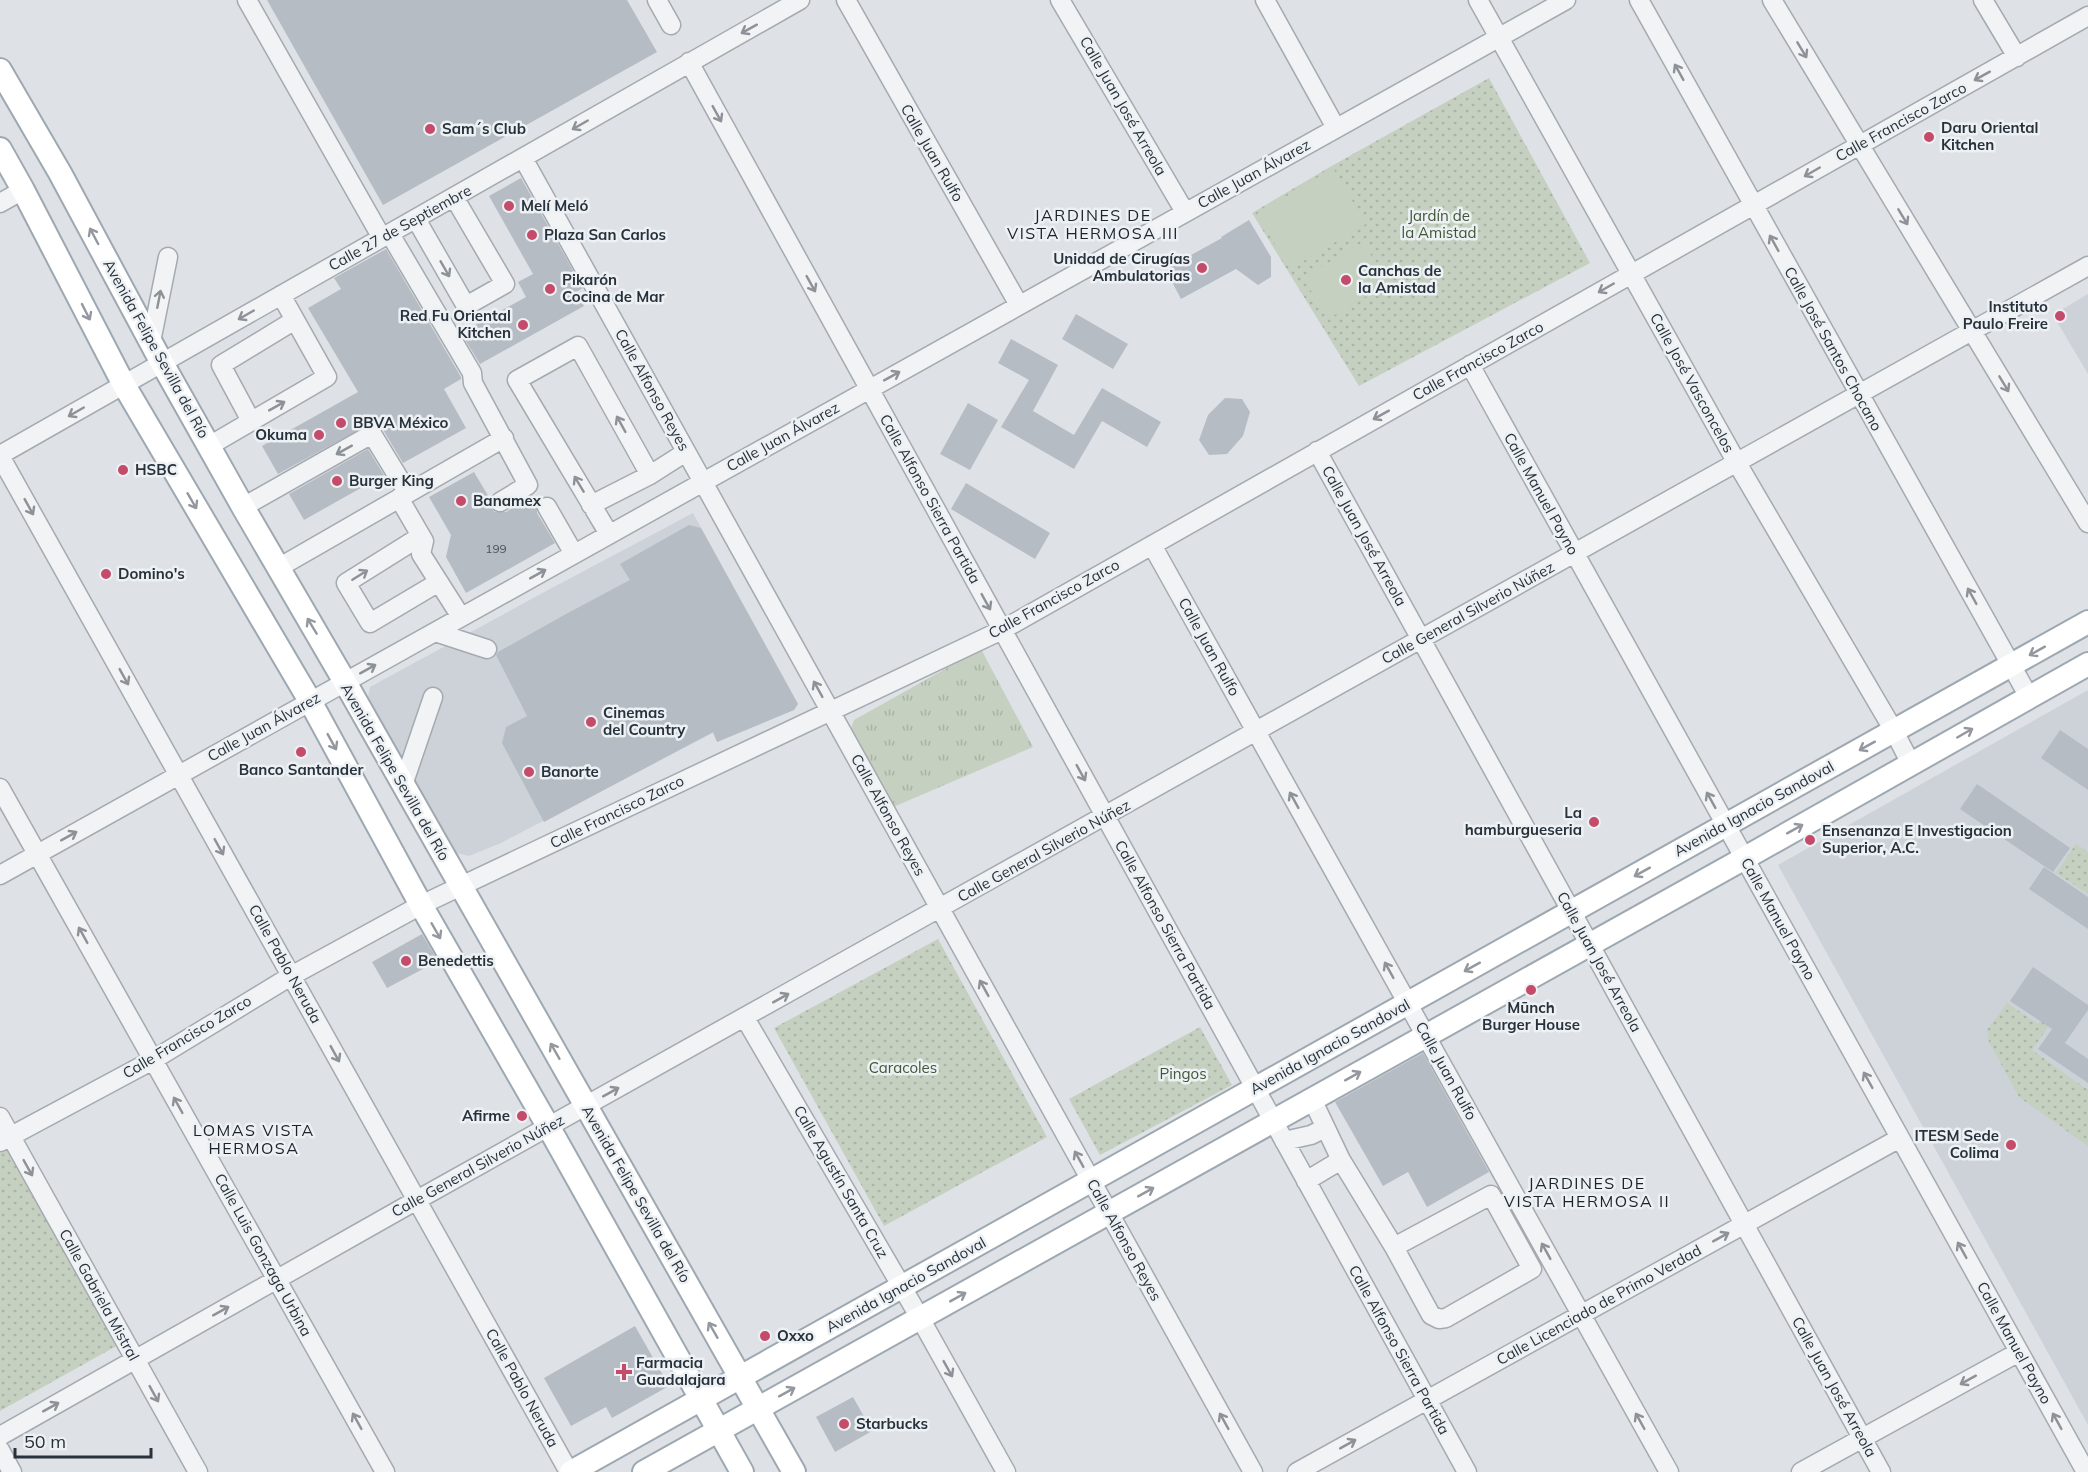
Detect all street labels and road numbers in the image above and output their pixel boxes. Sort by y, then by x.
street label: Calle Juan José Arreola [1076,33,1171,179]
street label: Calle Francisco Zarco [1832,78,1970,165]
street label: Calle Juan Rulfo [897,101,968,205]
street label: Calle Juan Álvarez [1194,135,1314,212]
street label: Calle 27 de Septiembre [325,180,474,275]
street label: Avenida Felipe Sevilla del Río [99,256,214,442]
street label: Calle José Santos Chocano [1780,263,1887,434]
street label: Calle José Vasconcelos [1646,310,1739,456]
street label: Calle Francisco Zarco [1409,317,1547,404]
street label: Calle Alfonso Reyes [611,325,694,454]
street label: Calle Juan Álvarez [723,398,843,475]
street label: Calle Alfonso Sierra Partida [876,411,985,587]
street label: Calle Manuel Payno [1500,429,1583,558]
street label: Calle Juan José Arreola [1318,462,1411,609]
street label: Calle Francisco Zarco [985,555,1123,642]
street label: Calle General Silverio Núñez [1378,557,1558,668]
street label: Calle Juan Rulfo [1175,594,1244,699]
street label: Avenida Felipe Sevilla del Río [337,680,454,864]
street label: Calle Juan Álvarez [204,688,324,765]
street label: Calle Alfonso Reyes [847,750,930,879]
street label: Avenida Ignacio Sandoval [1670,757,1837,861]
street label: Calle Francisco Zarco [547,771,687,852]
street label: Calle General Silverio Núñez [954,795,1134,906]
street label: Calle Alfonso Sierra Partida [1111,837,1220,1013]
street label: Calle Manuel Payno [1737,854,1820,983]
street label: Calle Juan José Arreola [1553,888,1646,1035]
street label: Calle Pablo Neruda [245,901,326,1027]
street label: Calle Francisco Zarco [119,991,255,1083]
street label: Avenida Ignacio Sandoval [1246,995,1413,1099]
street label: Calle Juan Rulfo [1412,1018,1481,1123]
street label: Avenida Felipe Sevilla del Río [578,1102,695,1286]
street label: Calle Agustín Santa Cruz [790,1102,893,1262]
street label: Calle General Silverio Núñez [388,1110,568,1221]
street label: Calle Luis Gonzaga Urbina [211,1170,316,1340]
street label: Calle Alfonso Reyes [1083,1175,1166,1304]
street label: Calle Gabriela Mistral [55,1225,144,1364]
street label: Avenida Ignacio Sandoval [822,1233,989,1337]
street label: Calle Licenciado de Primo Verdad [1493,1240,1704,1369]
street label: Calle Alfonso Sierra Partida [1345,1262,1454,1438]
street label: Calle Manuel Payno [1973,1278,2056,1407]
street label: Calle Juan José Arreola [1788,1313,1881,1460]
street label: Calle Pablo Neruda [482,1325,563,1451]

